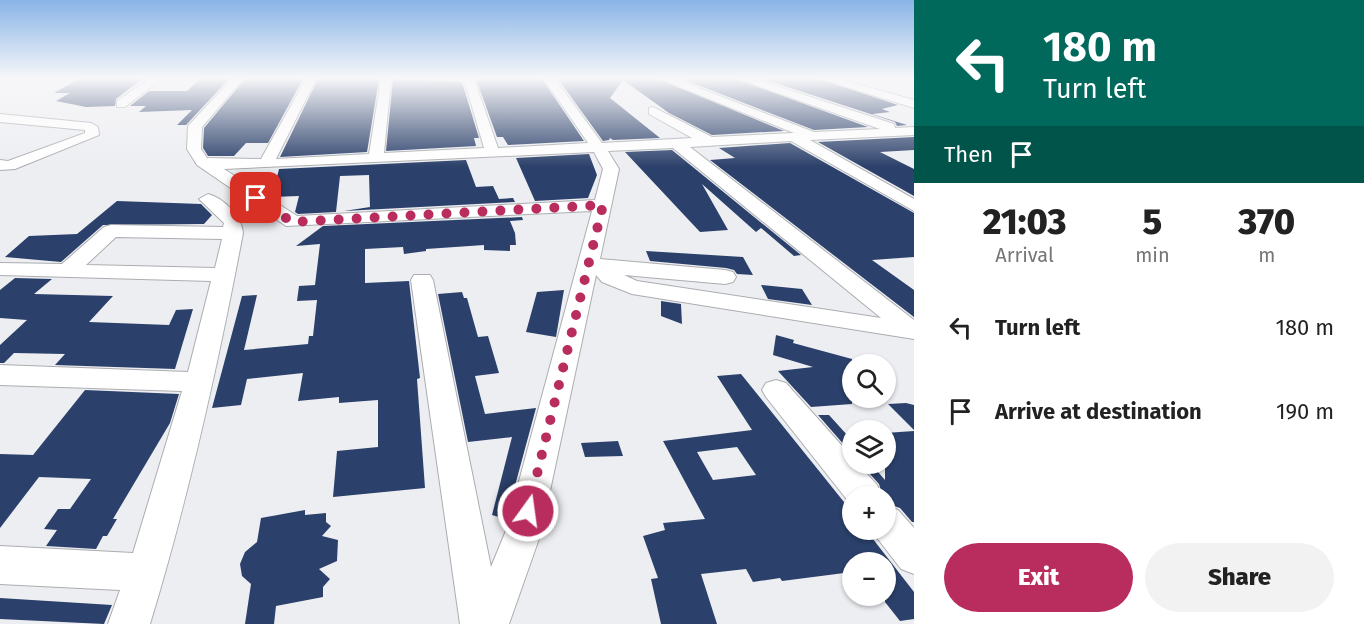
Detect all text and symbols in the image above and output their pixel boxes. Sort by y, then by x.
text: 180 m [1043,22,1157,72]
icon: left [944,24,1022,102]
text: Turn left [1043,73,1146,105]
icon: arrive [1005,138,1038,171]
text: Then [944,141,993,168]
pin [230,172,281,223]
icon: arrive [239,181,272,214]
text: 21:03 [983,200,1066,244]
text: 5 [1143,200,1162,244]
text: 370 [1238,200,1295,244]
text: Arrival [995,243,1054,267]
text: min [1135,243,1170,267]
text: m [1258,243,1275,267]
icon: left [944,311,977,344]
text: Turn left [995,314,1080,341]
text: 180 m [1275,314,1334,341]
map controls [842,354,896,606]
button: search [842,354,896,408]
icon: arrive [944,395,977,428]
text: Arrive at destination [995,398,1202,425]
text: 190 m [1276,398,1334,425]
button: layers [842,420,896,474]
position arrow [496,479,560,543]
button: + [842,486,896,540]
button: Exit [944,543,1133,612]
button: Share [1145,543,1334,612]
button: − [842,552,896,606]

